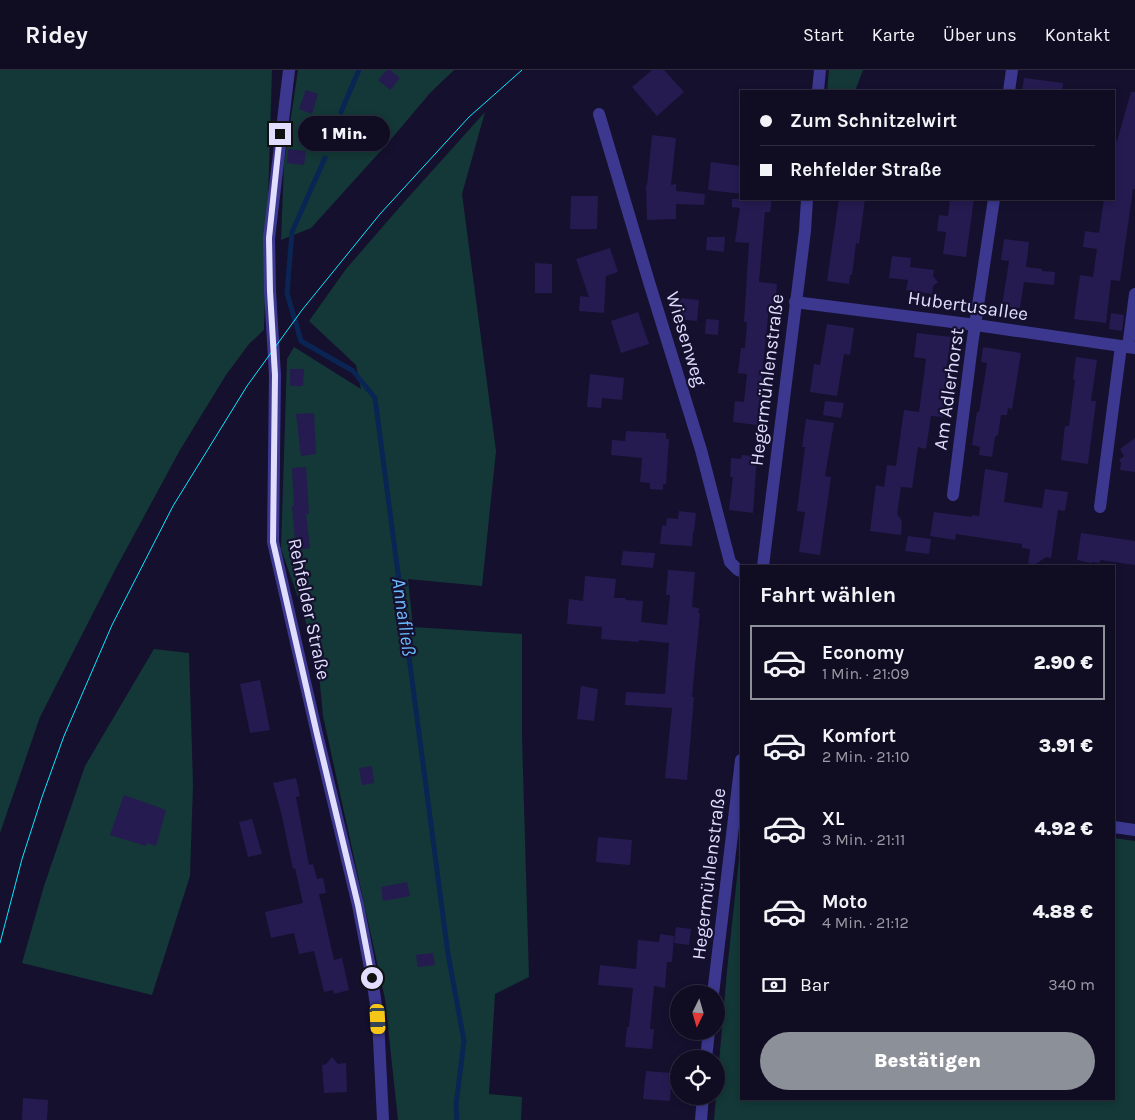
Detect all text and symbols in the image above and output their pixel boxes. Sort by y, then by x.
text: Ridey [25,21,88,49]
text: Start [803,24,844,46]
text: Karte [872,24,915,46]
text: Über uns [943,24,1017,46]
text: Kontakt [1045,24,1110,46]
text: Zum Schnitzelwirt [790,110,957,132]
callout: 1 Min. [298,116,390,152]
route end [269,123,291,145]
text: 1 Min. [321,124,367,143]
text: Rehfelder Straße [790,159,942,181]
street label: Hubertusallee [906,287,1030,325]
street label: Wiesenweg [661,289,711,389]
street label: Hegermühlenstraße [746,293,788,467]
street label: Am Adlerhorst [930,326,968,452]
street label: Rehfelder Straße [283,536,335,682]
water label: Annafließ [387,576,421,658]
text: Fahrt wählen [760,582,896,608]
icon: car [762,640,807,685]
text: Economy [822,642,904,664]
text: 2.90 € [1034,652,1093,674]
text: 1 Min. · 21:09 [822,664,909,683]
icon: car [762,723,807,768]
text: Komfort [822,725,896,747]
text: 3.91 € [1039,735,1093,757]
text: 2 Min. · 21:10 [822,747,909,766]
street label: Hegermühlenstraße [688,787,730,961]
icon: car [762,806,807,851]
text: XL [822,808,844,830]
text: 4.92 € [1034,818,1093,840]
text: 3 Min. · 21:11 [822,830,905,849]
icon: car [762,889,807,934]
text: Moto [822,891,868,913]
text: 4.88 € [1033,901,1093,923]
text: 4 Min. · 21:12 [822,913,909,932]
route start [361,967,383,989]
icon: cash [760,971,788,999]
text: Bar [800,974,829,996]
text: 340 m [1048,975,1095,994]
north arrow [670,985,725,1040]
map controls [670,985,725,1105]
car [369,1004,386,1034]
button: Bestätigen [760,1032,1095,1090]
button: locate [670,1050,725,1105]

